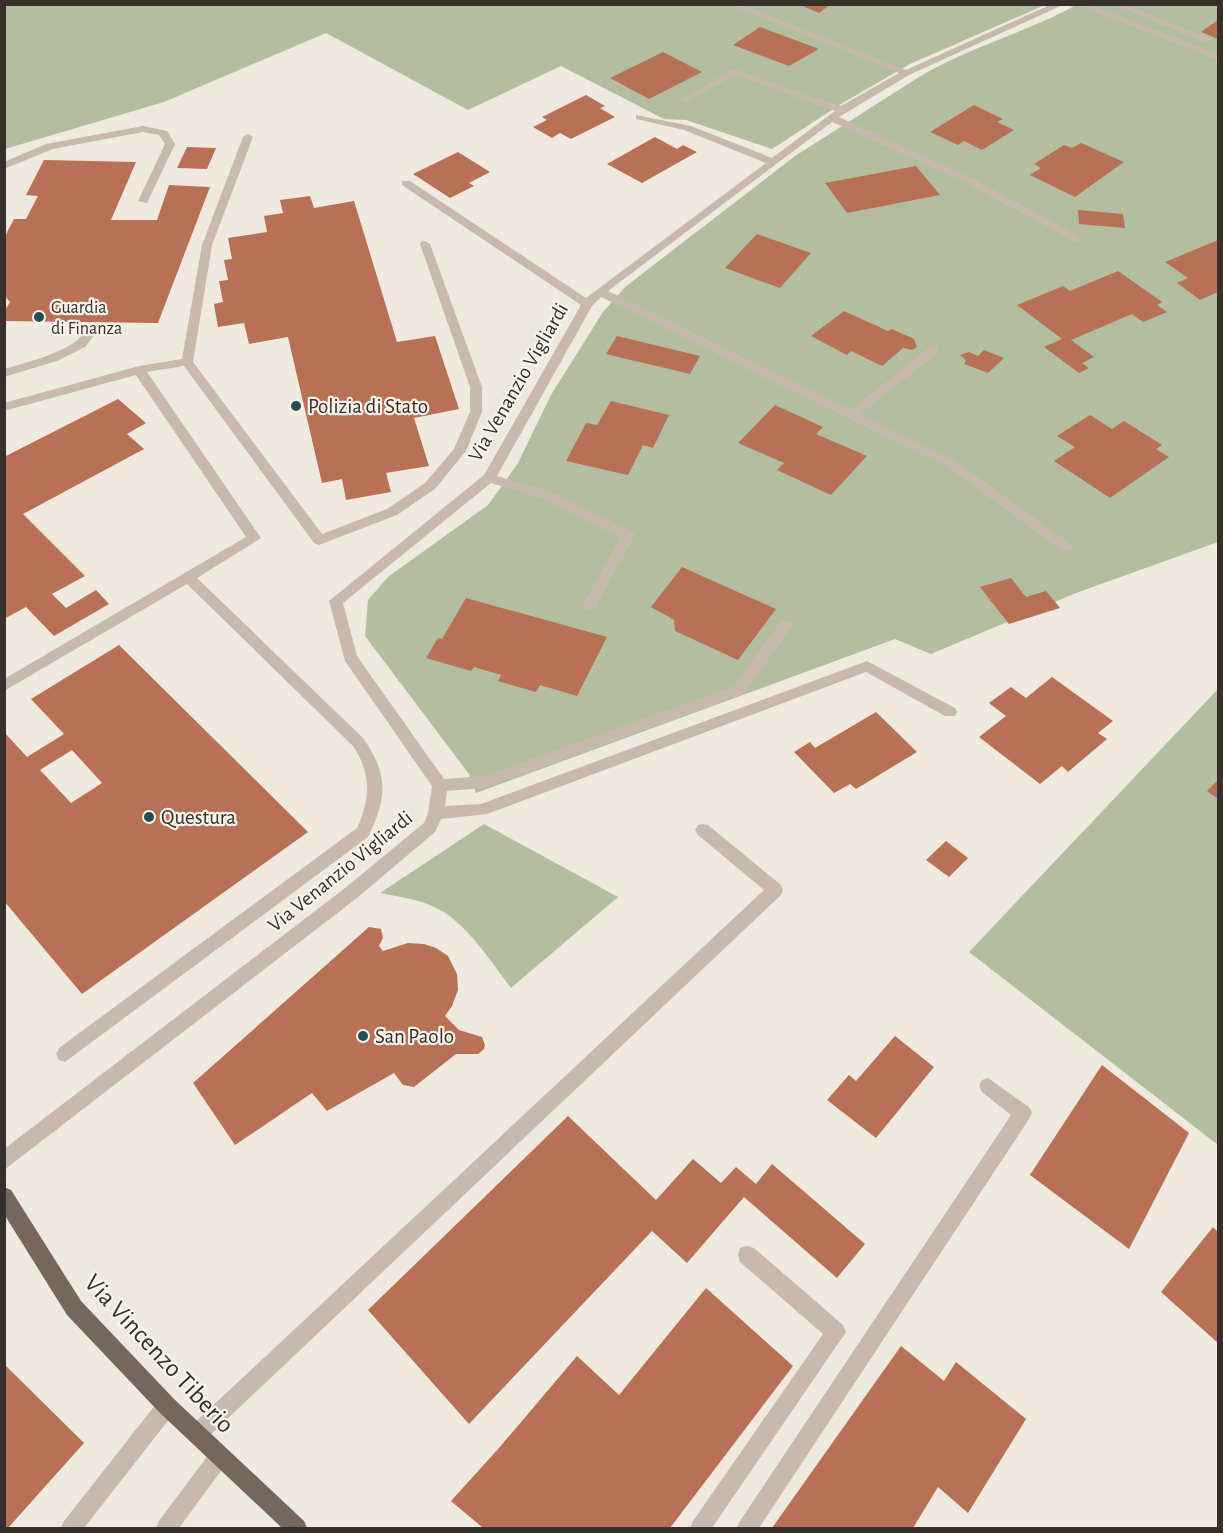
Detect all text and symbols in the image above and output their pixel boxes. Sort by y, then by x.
place label: Guardia di Finanza [51,299,122,338]
street label: Via Venanzio Vigliardi [465,299,572,465]
marker: Guardia di Finanza [32,310,46,324]
place label: Polizia di Stato [308,396,428,417]
marker: Polizia di Stato [289,399,303,413]
place label: Questura [161,807,236,828]
street label: Via Venanzio Vigliardi [264,807,416,936]
marker: Questura [142,810,156,824]
place label: San Paolo [375,1026,454,1047]
marker: San Paolo [356,1029,370,1043]
street label: Via Vincenzo Tiberio [79,1269,239,1438]

